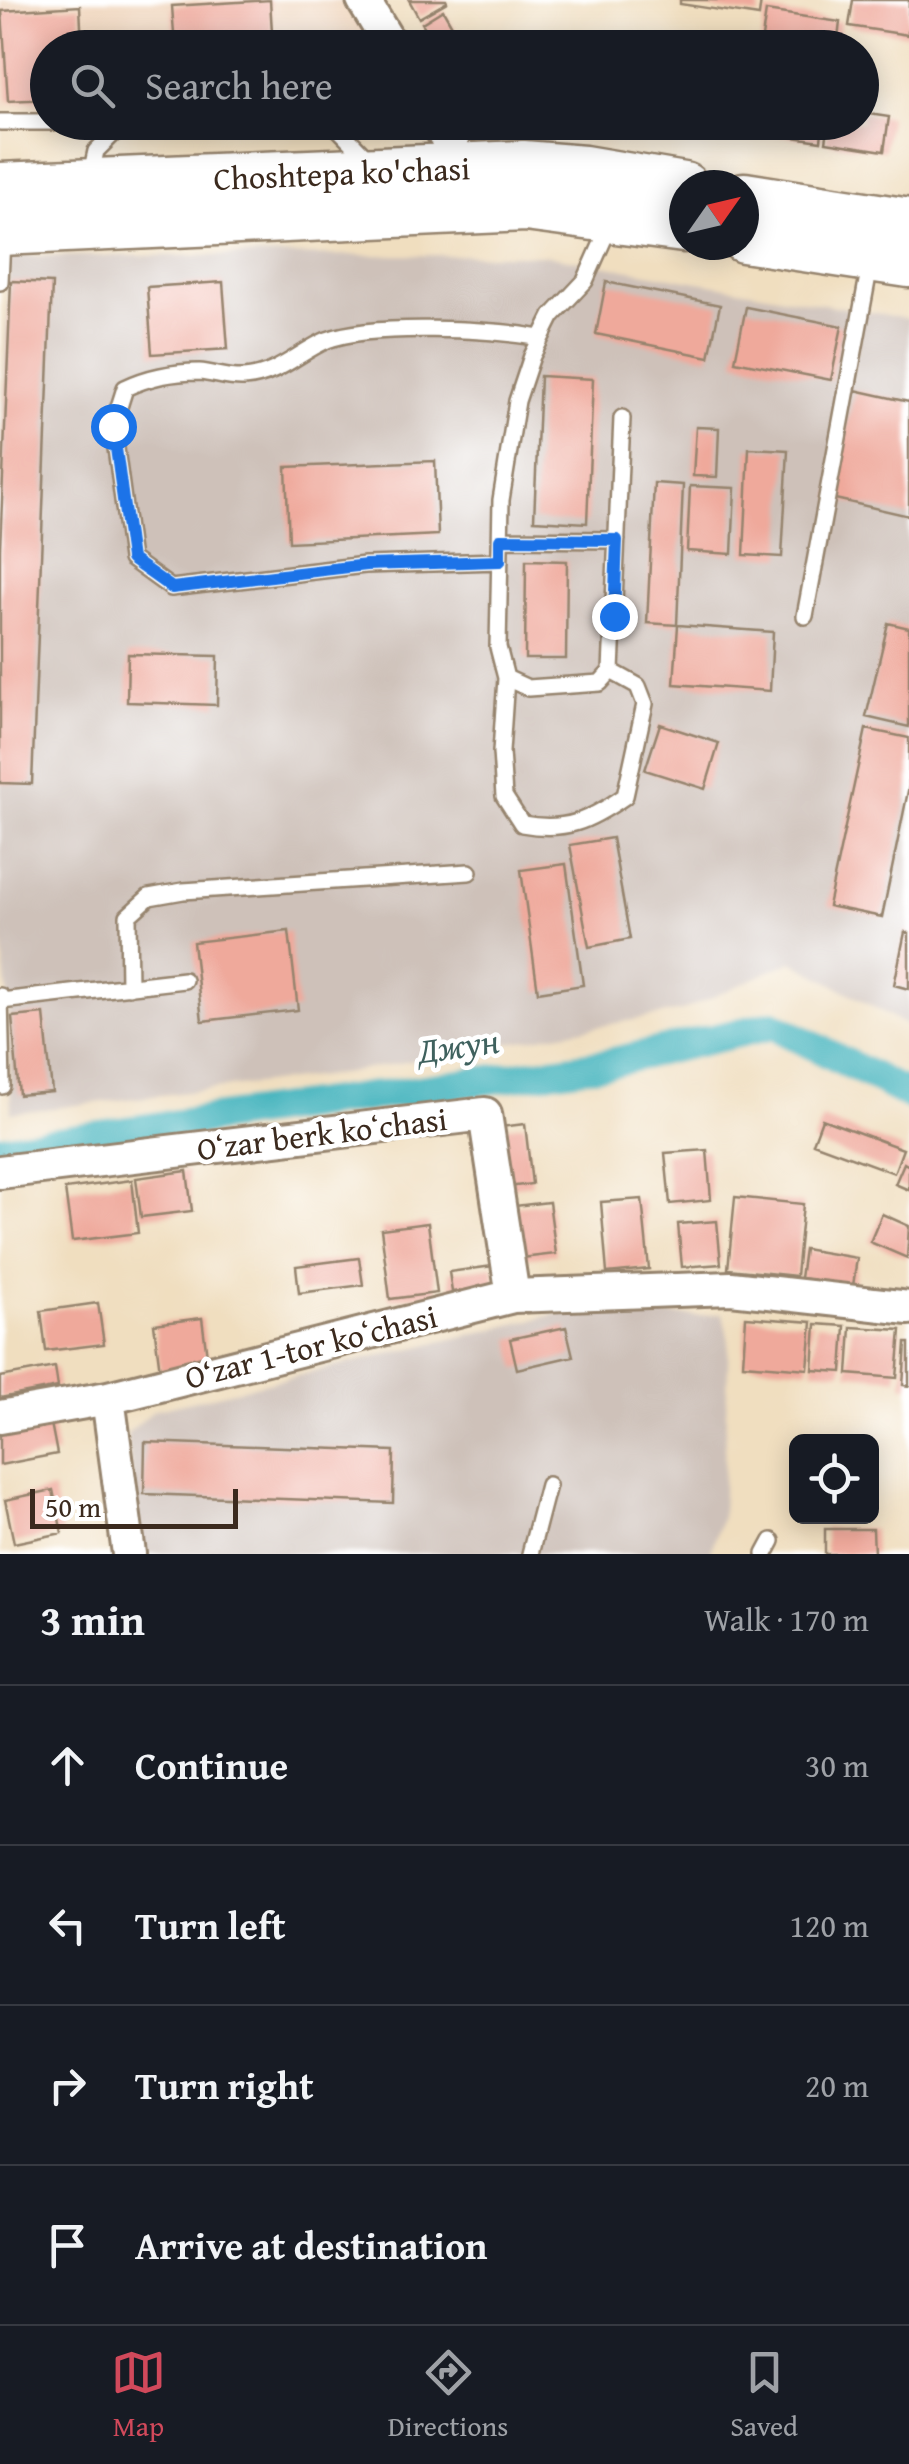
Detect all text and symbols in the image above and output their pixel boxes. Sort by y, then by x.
search box [30,30,879,140]
text: Search here [145,57,333,113]
icon: search [65,58,120,113]
street label: Choshtepa ko'chasi [212,144,471,202]
north arrow [669,170,759,260]
route start [91,404,137,450]
route end [592,594,638,640]
water label: Джун [412,1015,502,1077]
street label: Oʻzar berk koʻchasi [194,1095,450,1172]
street label: O‘zar 1-tor koʻchasi [180,1292,442,1401]
map controls [789,1434,879,1524]
button: locate [789,1434,879,1524]
scale bar [30,1484,238,1528]
text: 50 m [45,1486,101,1527]
text: 3 min [40,1589,145,1650]
text: Walk · 170 m [704,1596,869,1643]
text: Continue [135,1737,288,1793]
icon: ahead [40,1738,95,1793]
text: 30 m [805,1742,869,1789]
text: Turn left [135,1897,286,1953]
icon: left [40,1898,95,1953]
text: 120 m [790,1902,869,1949]
text: Turn right [135,2057,314,2113]
icon: right [40,2058,95,2113]
text: 20 m [805,2062,869,2109]
text: Arrive at destination [135,2217,488,2273]
icon: arrive [40,2218,95,2273]
tab: Map [111,2345,166,2446]
tab: Directions [388,2345,508,2446]
tab: Saved [730,2345,798,2446]

